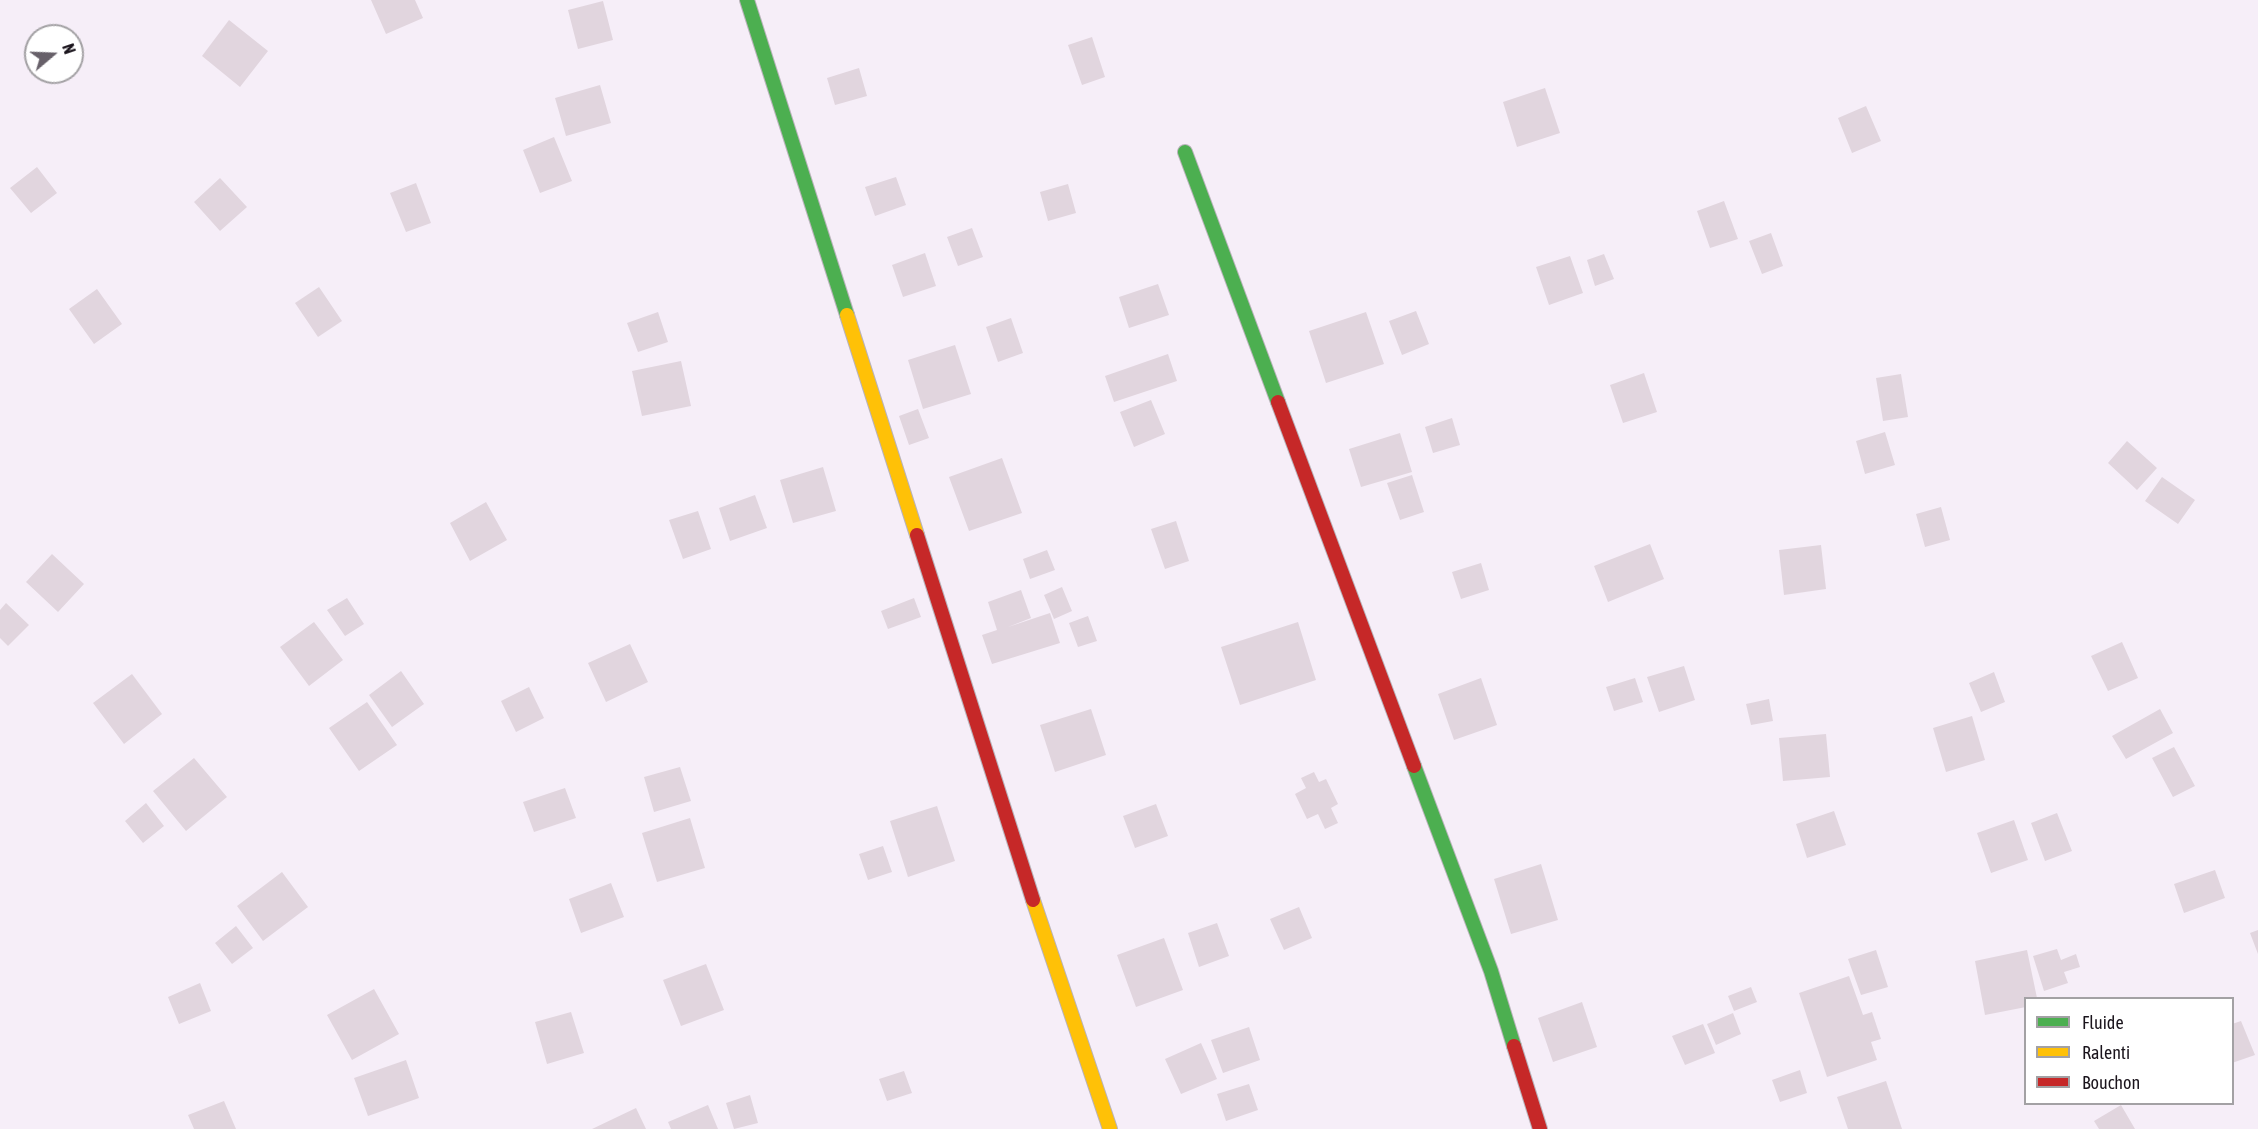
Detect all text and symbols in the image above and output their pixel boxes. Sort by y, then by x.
north arrow [24,24,84,84]
text: N [59,41,79,56]
legend [2024,997,2234,1105]
text: Fluide [2082,1012,2124,1033]
text: Ralenti [2082,1042,2130,1063]
text: Bouchon [2082,1072,2140,1093]

